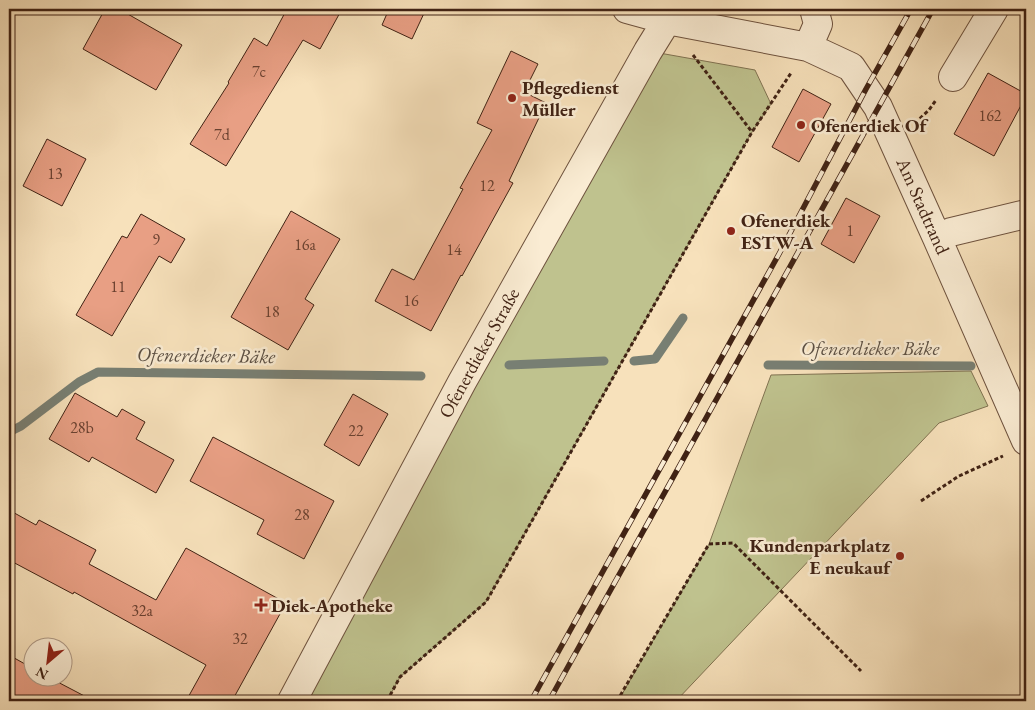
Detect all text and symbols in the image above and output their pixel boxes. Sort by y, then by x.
house number: 7c [252,61,266,82]
place label: Pflegedienst Müller [522,75,619,122]
marker: Pflegedienst Müller [506,92,518,104]
house number: 162 [978,105,1002,126]
place label: Ofenerdiek Of [811,113,928,138]
marker: Ofenerdiek Of [795,119,807,131]
house number: 7d [214,124,231,145]
street label: Am Stadtrand [890,153,956,259]
house number: 13 [47,163,63,184]
house number: 12 [479,175,495,196]
place label: Ofenerdiek ESTW-A [741,208,831,255]
house number: 1 [846,220,854,241]
marker: Ofenerdiek ESTW-A [725,225,737,237]
house number: 9 [152,229,160,250]
house number: 16a [294,234,316,255]
house number: 14 [446,239,462,260]
house number: 11 [110,276,126,297]
street label: Ofenerdieker Straße [433,283,525,423]
house number: 16 [403,290,419,311]
house number: 18 [264,301,280,322]
water label: Ofenerdieker Bäke [801,335,939,361]
water label: Ofenerdieker Bäke [137,341,276,369]
house number: 28b [70,417,94,438]
house number: 22 [348,420,364,441]
house number: 28 [294,504,310,525]
place label: Kundenparkplatz E neukauf [750,533,892,580]
marker: Kundenparkplatz E neukauf [894,550,906,562]
place label: Diek-Apotheke [271,593,393,618]
marker: Diek-Apotheke [255,599,267,611]
house number: 32a [131,600,153,621]
house number: 32 [232,628,248,649]
north arrow [22,638,72,688]
text: N [32,663,51,684]

